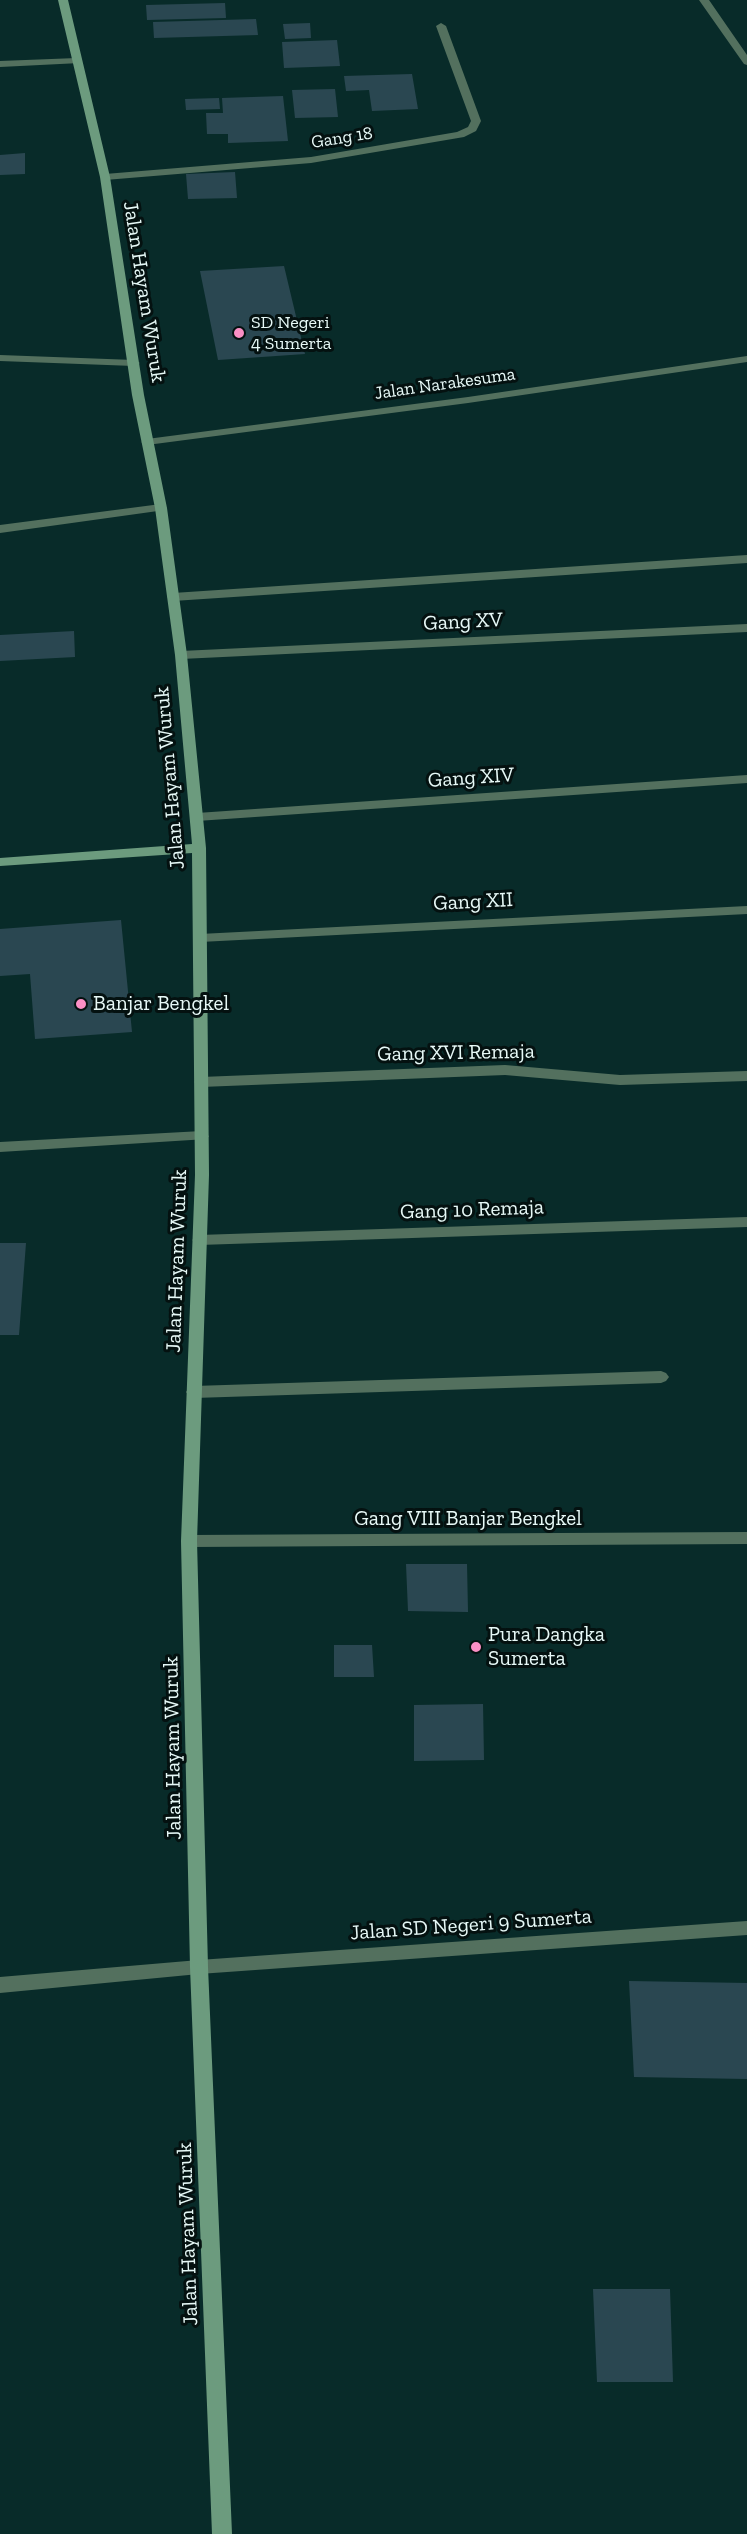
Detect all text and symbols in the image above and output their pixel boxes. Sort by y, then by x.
street label: Gang 18 [310,122,374,154]
street label: Jalan Hayam Wuruk [117,200,171,384]
place label: SD Negeri 4 Sumerta [251,312,331,354]
marker: SD Negeri 4 Sumerta [232,326,246,340]
street label: Jalan Narakesuma [373,363,517,405]
street label: Gang XV [422,607,504,637]
street label: Jalan Hayam Wuruk [149,686,191,870]
street label: Gang XIV [427,762,515,794]
street label: Gang XII [433,887,513,917]
place label: Banjar Bengkel [93,991,229,1017]
marker: Banjar Bengkel [74,997,88,1011]
street label: Gang XVI Remaja [377,1039,535,1067]
street label: Jalan Hayam Wuruk [161,1169,193,1353]
street label: Gang 10 Remaja [400,1195,544,1225]
street label: Gang VIII Banjar Bengkel [354,1506,582,1532]
place label: Pura Dangka Sumerta [488,1622,605,1672]
marker: Pura Dangka Sumerta [469,1640,483,1654]
street label: Jalan Hayam Wuruk [159,1656,187,1840]
street label: Jalan SD Negeri 9 Sumerta [349,1904,593,1946]
street label: Jalan Hayam Wuruk [172,2142,204,2326]

